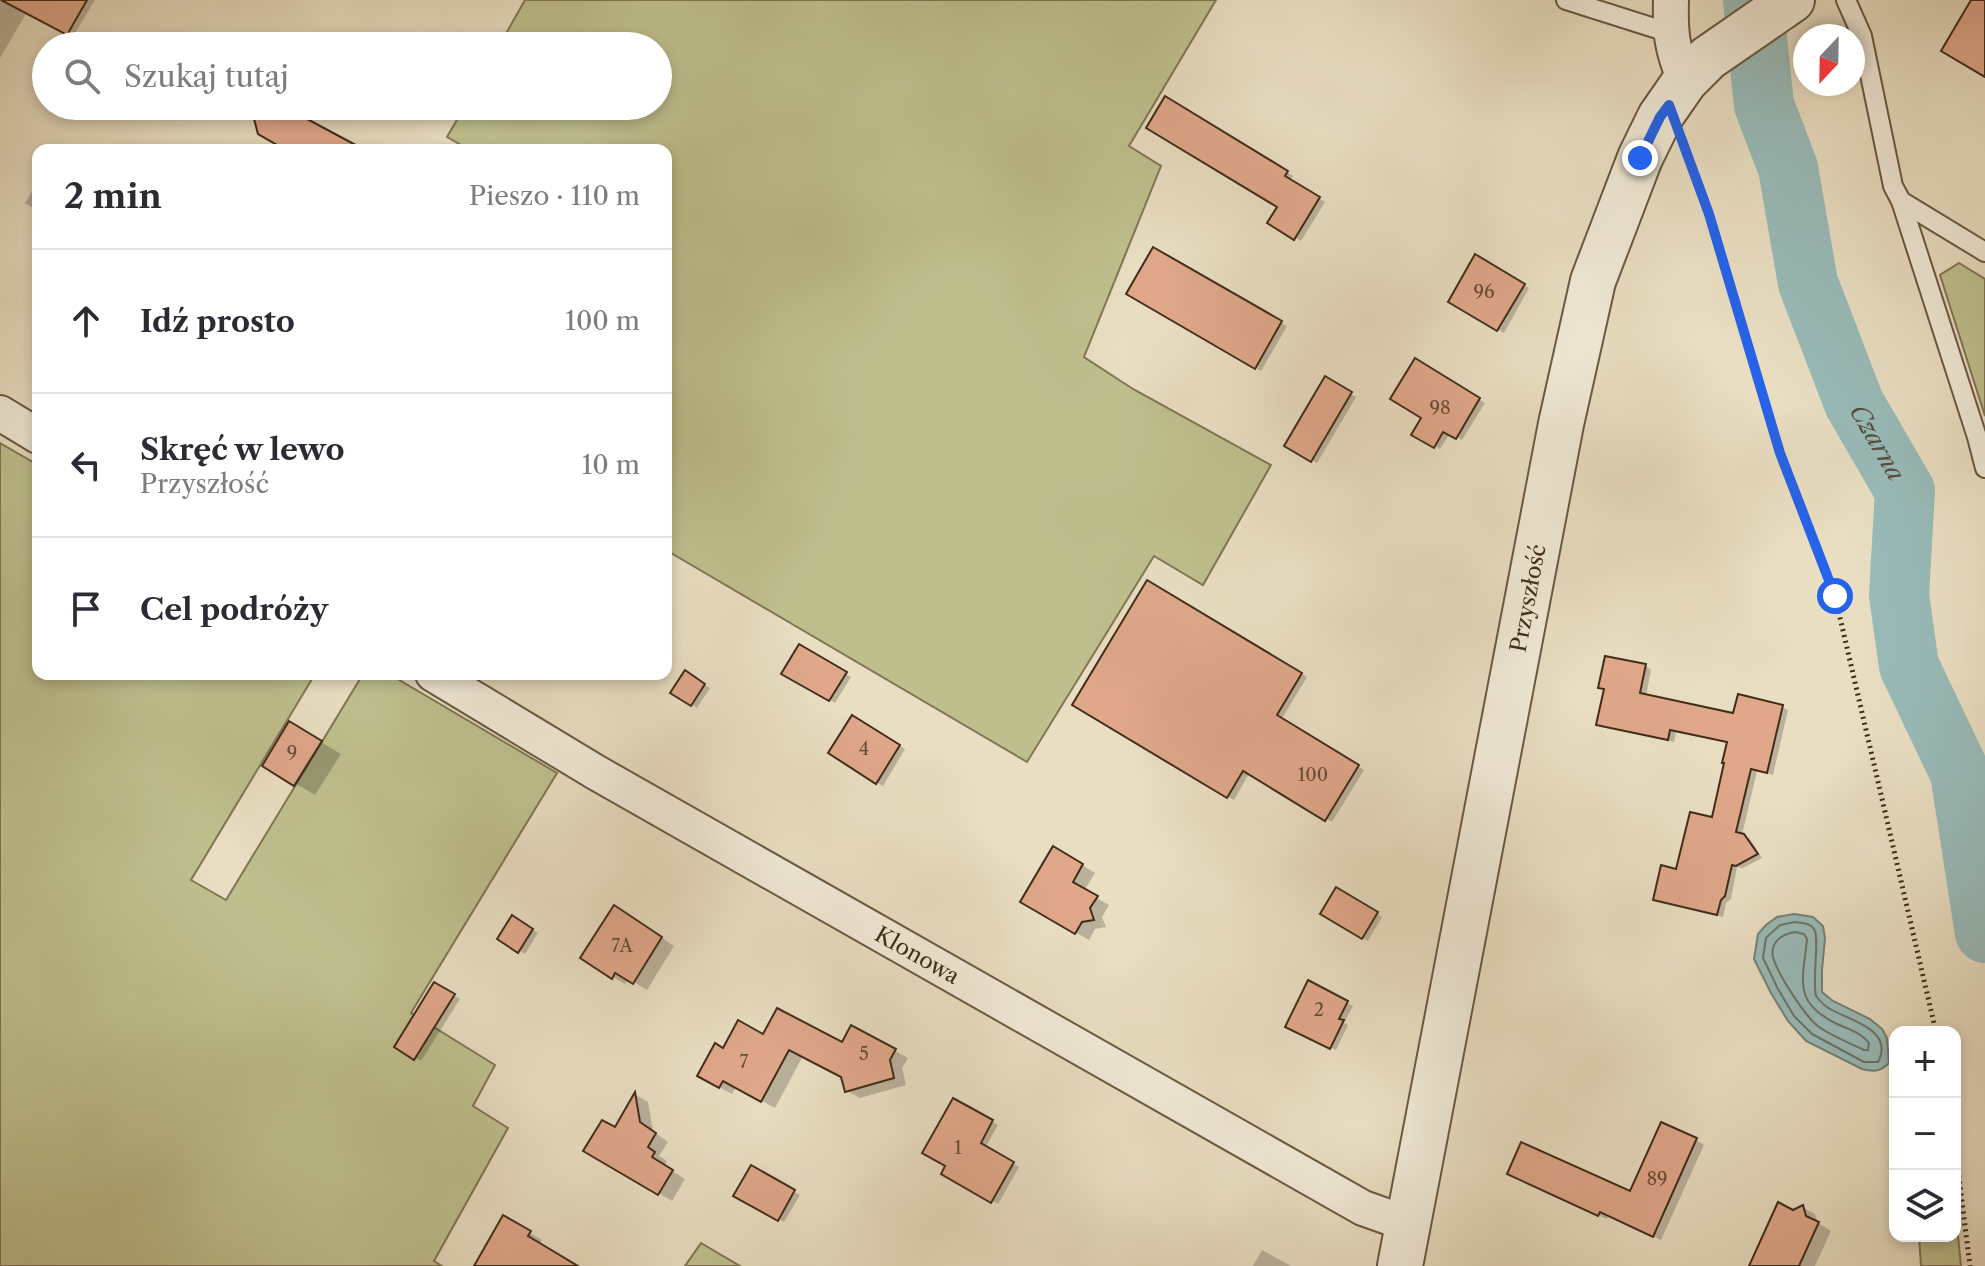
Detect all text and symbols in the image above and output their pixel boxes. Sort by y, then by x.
north arrow [1793,24,1865,96]
search box [32,32,672,120]
icon: search [60,54,104,98]
text: Szukaj tutaj [124,58,289,95]
route end [1622,140,1658,176]
text: 2 min [64,175,162,217]
text: Pieszo · 110 m [469,180,640,212]
house number: 96 [1473,281,1495,303]
icon: ahead [64,299,108,343]
text: Idź prosto [140,303,295,340]
text: 100 m [565,305,640,337]
house number: 98 [1429,397,1451,419]
water label: Czarna [1844,399,1911,486]
text: Skręć w lewo [140,431,345,468]
icon: left [64,443,108,487]
text: 10 m [581,449,640,481]
text: Przyszłość [140,468,269,500]
street label: Przyszłość [1505,542,1552,654]
route start [1817,578,1853,614]
icon: arrive [64,587,108,631]
text: Cel podróży [140,591,328,628]
house number: 4 [859,738,869,760]
house number: 9 [287,742,297,764]
house number: 100 [1298,764,1328,786]
street label: Klonowa [870,921,965,990]
house number: 7A [611,935,633,957]
house number: 2 [1314,999,1324,1021]
map controls [1889,1026,1961,1242]
button: + [1889,1026,1961,1098]
house number: 5 [859,1043,869,1065]
house number: 7 [740,1051,749,1073]
button: − [1889,1098,1961,1170]
house number: 1 [954,1137,962,1159]
house number: 89 [1646,1168,1668,1190]
button: layers [1889,1170,1961,1242]

